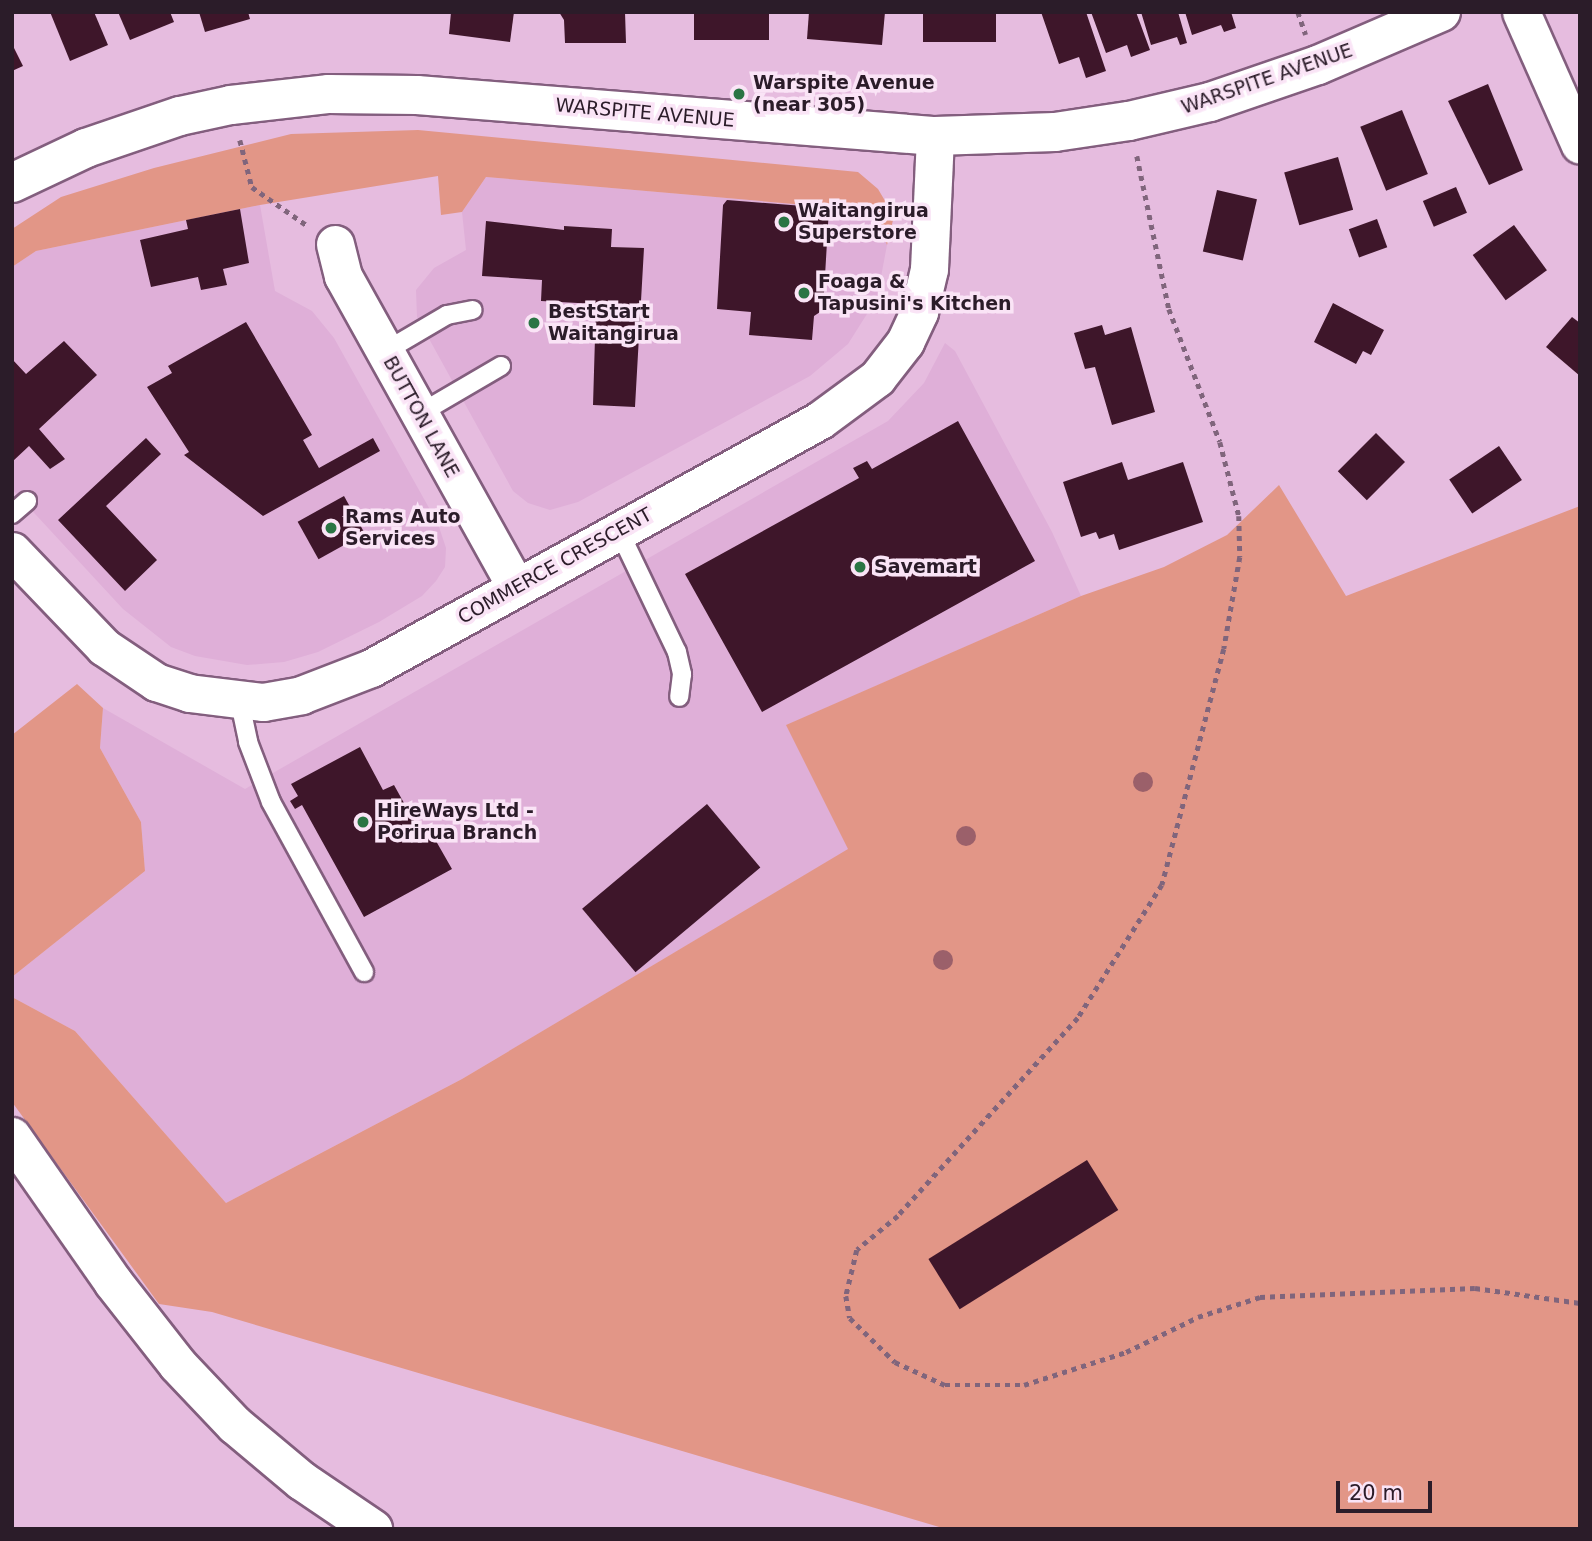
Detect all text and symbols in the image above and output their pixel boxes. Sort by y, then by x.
street label: WARSPITE AVENUE [1178,39,1356,119]
place label: Warspite Avenue (near 305) [753,72,935,116]
marker: Warspite Avenue (near 305) [731,86,747,102]
street label: WARSPITE AVENUE [555,94,735,132]
place label: Waitangirua Superstore [798,200,929,244]
marker: Waitangirua Superstore [776,214,792,230]
place label: Foaga & Tapusini's Kitchen [818,271,1012,315]
marker: Foaga & Tapusini's Kitchen [796,285,812,301]
place label: BestStart Waitangirua [548,301,679,345]
marker: BestStart Waitangirua [526,315,542,331]
street label: BUTTON LANE [378,352,464,482]
street label: COMMERCE CRESCENT [454,503,656,629]
place label: Rams Auto Services [345,506,461,550]
marker: Rams Auto Services [323,520,339,536]
place label: Savemart [874,556,977,578]
marker: Savemart [852,559,868,575]
place label: HireWays Ltd - Porirua Branch [377,800,537,844]
marker: HireWays Ltd - Porirua Branch [355,814,371,830]
scale bar [1340,1468,1436,1512]
text: 20 m [1349,1481,1403,1505]

